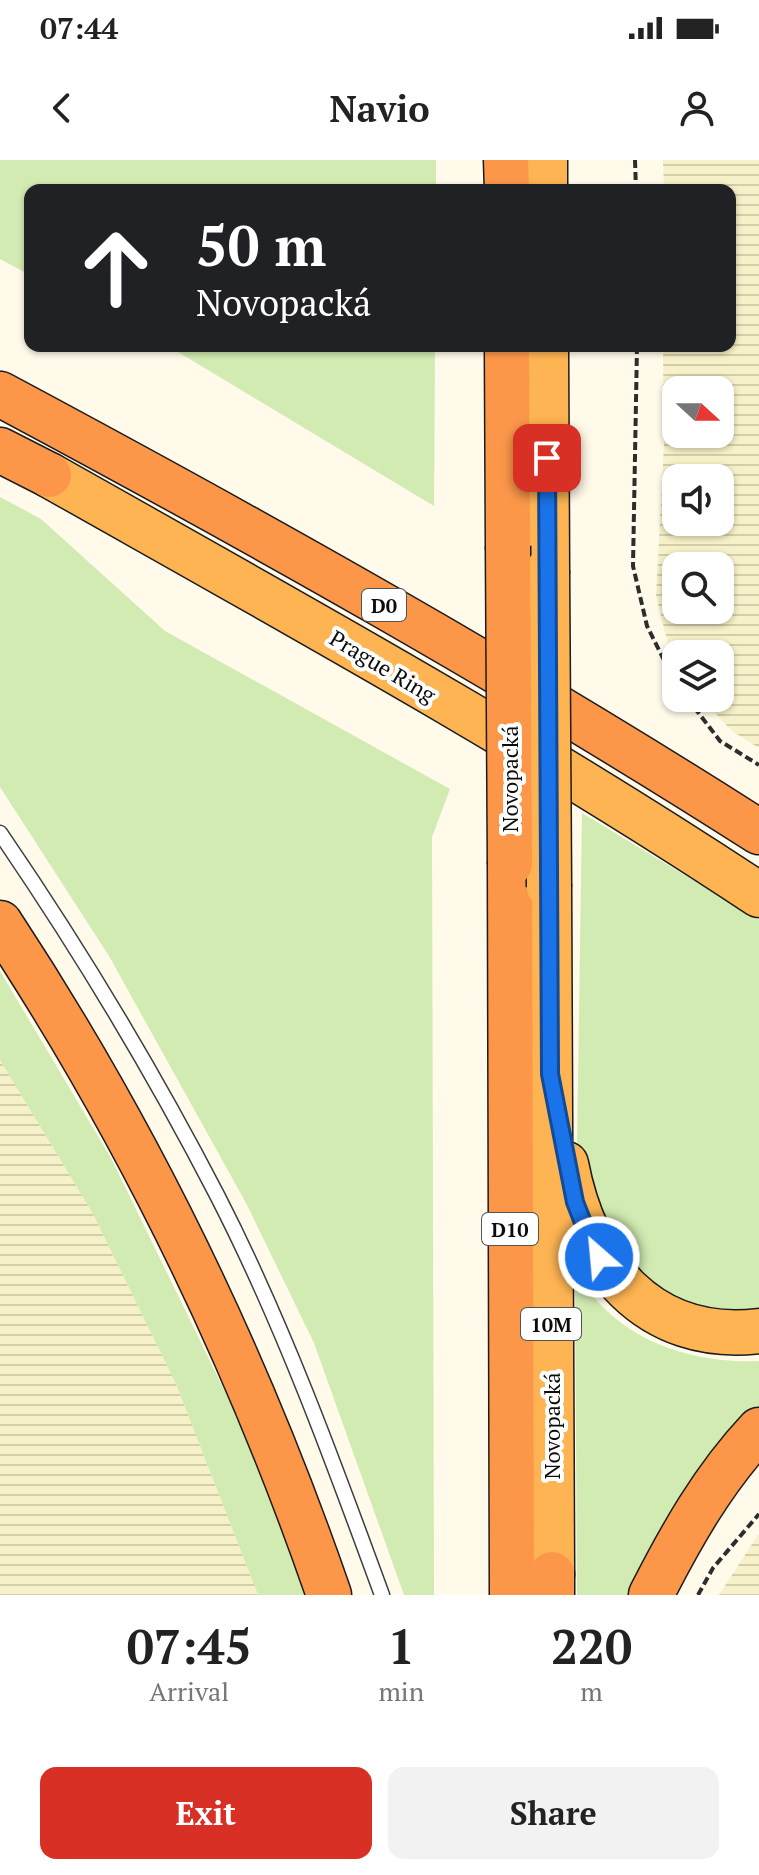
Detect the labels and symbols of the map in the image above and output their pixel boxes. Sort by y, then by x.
north arrow [662,376,734,448]
pin [513,424,581,492]
road number: D0 [362,589,406,621]
street label: Prague Ring [325,623,442,709]
street label: Novopacká [495,725,524,833]
road number: D10 [482,1213,538,1245]
position arrow [557,1215,641,1299]
road number: 10M [521,1308,581,1340]
street label: Novopacká [537,1372,566,1480]

